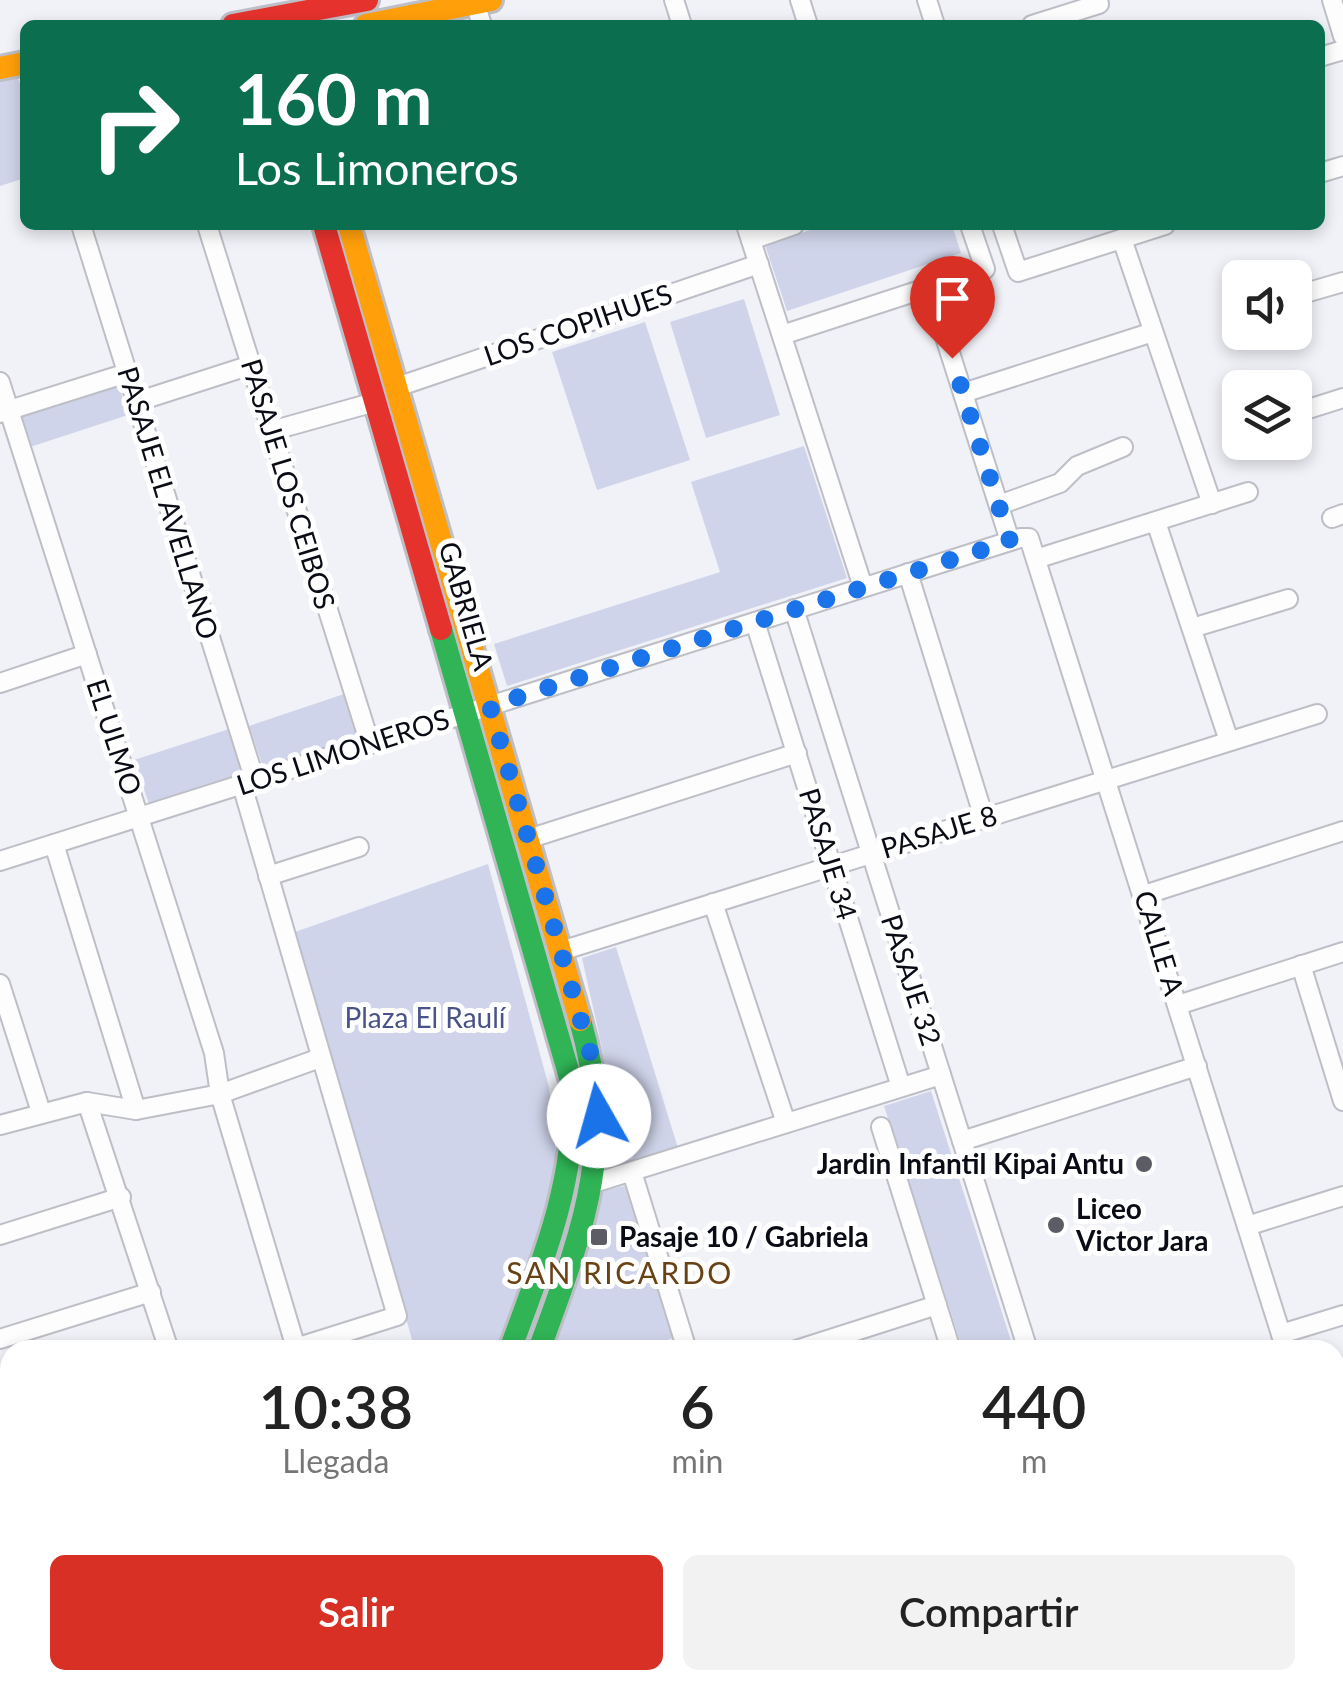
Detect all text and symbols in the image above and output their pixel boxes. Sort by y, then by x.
text: 160 m [235,56,432,140]
icon: right [70,60,200,190]
text: Los Limoneros [235,141,519,195]
pin [910,256,995,359]
map controls [1222,260,1312,460]
button: sound [1222,260,1312,350]
icon: arrive [925,271,980,326]
street label: LOS COPIHUES [479,276,676,372]
street label: PASAJE LOS CEIBOS [235,354,343,613]
street label: PASAJE EL AVELLANO [111,362,227,643]
button: layers [1222,370,1312,460]
street label: GABRIELA [432,537,502,674]
street label: EL ULMO [80,674,150,799]
street label: LOS LIMONEROS [232,701,453,801]
street label: PASAJE 34 [793,784,865,924]
street label: PASAJE 8 [877,797,1001,865]
street label: CALLE A [1128,886,1192,999]
street label: PASAJE 32 [875,910,949,1050]
park label: Plaza El Raulí [345,1000,507,1034]
position arrow [547,1064,651,1168]
place label: Jardin Infantil Kipai Antu [817,1146,1124,1180]
marker: Jardin Infantil Kipai Antu [1133,1153,1155,1175]
place label: Liceo Victor Jara [1075,1191,1209,1257]
marker: Liceo Victor Jara [1045,1214,1067,1236]
place label: Pasaje 10 / Gabriela [619,1219,869,1253]
marker: Pasaje 10 / Gabriela [588,1226,610,1248]
district label: SAN RICARDO [506,1254,734,1290]
text: 10:38 [259,1370,413,1442]
text: 6 [680,1370,715,1442]
text: 440 [982,1370,1086,1442]
text: Llegada [282,1441,389,1480]
text: min [672,1441,723,1480]
text: m [1021,1441,1047,1480]
button: Salir [50,1555,663,1670]
button: Compartir [683,1555,1295,1670]

